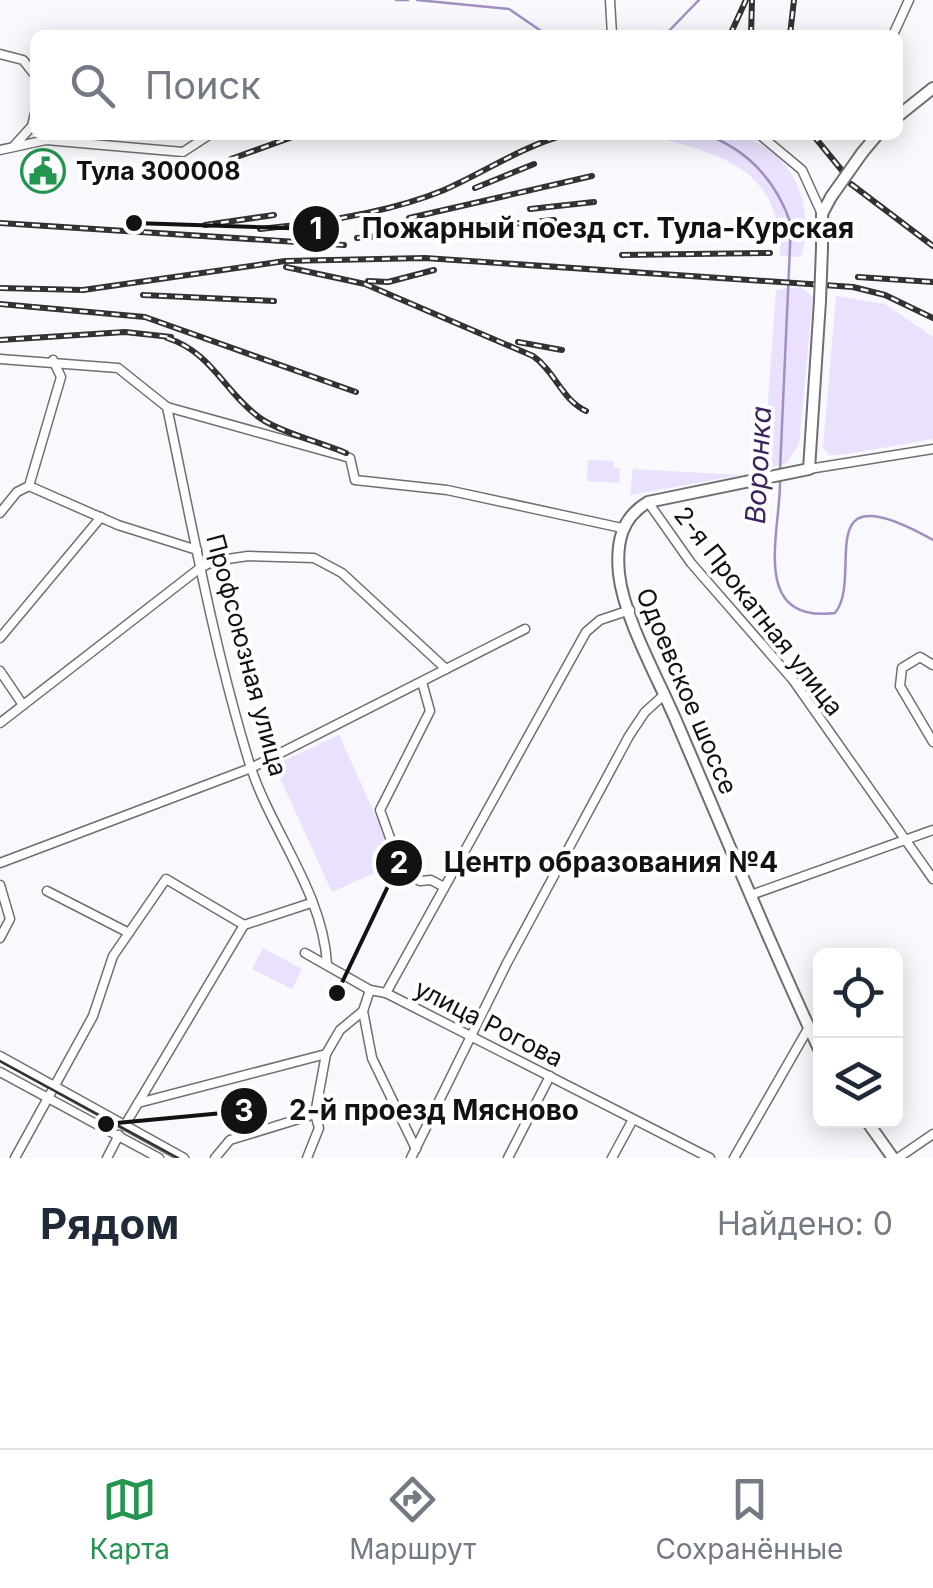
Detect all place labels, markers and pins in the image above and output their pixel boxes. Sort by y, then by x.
public building icon: Тула 300008 [20,148,66,194]
place label: Тула 300008 [76,156,240,186]
callout: Пожарный поезд ст. Тула-Курская [291,200,874,258]
callout: Центр образования №4 [374,834,799,892]
callout: 2-й проезд Мясново [219,1082,599,1140]

